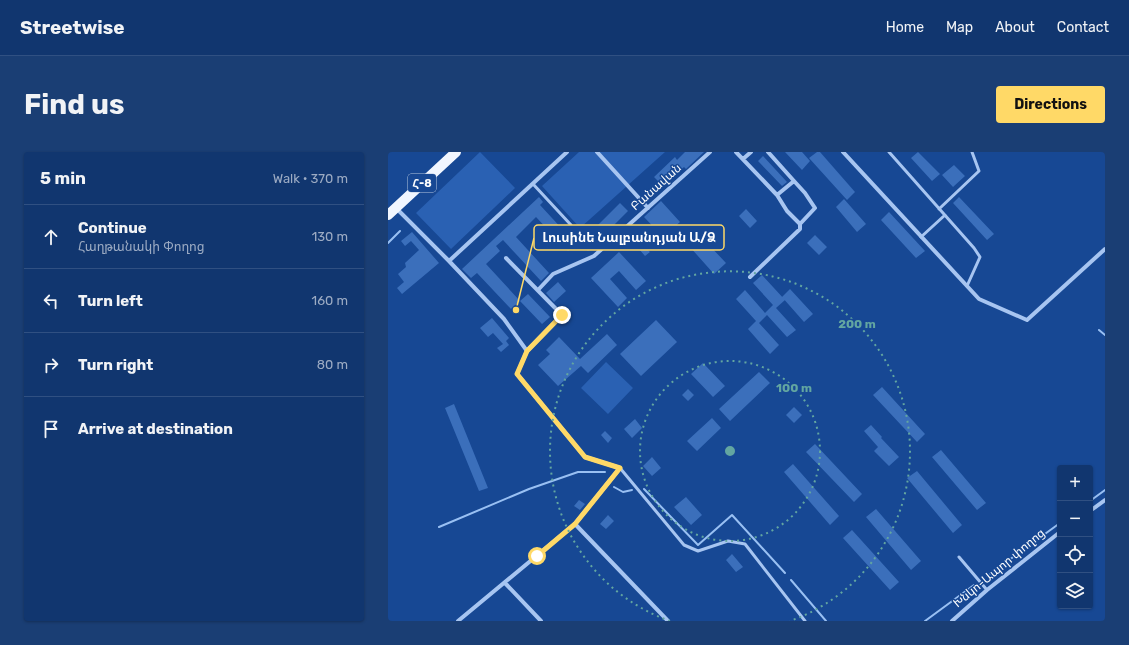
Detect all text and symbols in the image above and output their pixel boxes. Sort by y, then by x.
text: Streetwise [20,16,125,39]
text: Home [886,19,924,36]
text: Map [946,19,973,36]
text: About [995,19,1035,36]
text: Contact [1057,19,1109,36]
button: Directions [996,86,1105,123]
text: Find us [24,88,124,121]
street label: Բանավան [628,161,684,213]
text: 5 min [40,168,86,188]
text: Walk · 370 m [273,171,348,186]
road number: Հ-8 [408,174,436,192]
text: Continue [78,219,147,237]
callout: Լուսինե Նալբանդյան Ա/Ձ [534,225,724,250]
icon: ahead [40,226,62,248]
text: 130 m [312,229,348,244]
text: Լուսինե Նալբանդյան Ա/Ձ [542,230,716,245]
text: Հաղթանակի Փողոց [78,239,204,254]
icon: left [40,290,62,312]
text: Turn left [78,292,143,310]
text: 160 m [312,293,348,308]
route end [553,306,571,324]
text: 200 m [838,317,876,331]
icon: right [40,354,62,376]
text: Turn right [78,356,153,374]
text: 80 m [317,357,348,372]
text: 100 m [776,381,812,395]
icon: arrive [40,418,62,440]
text: Arrive at destination [78,420,233,438]
centre of rings [723,444,737,458]
map controls [1057,465,1093,609]
button: + [1057,465,1093,501]
button: − [1057,501,1093,537]
street label: Խնկո-Ապոր փողոց [950,526,1048,610]
button: locate [1057,537,1093,573]
route start [528,547,546,565]
button: layers [1057,573,1093,609]

